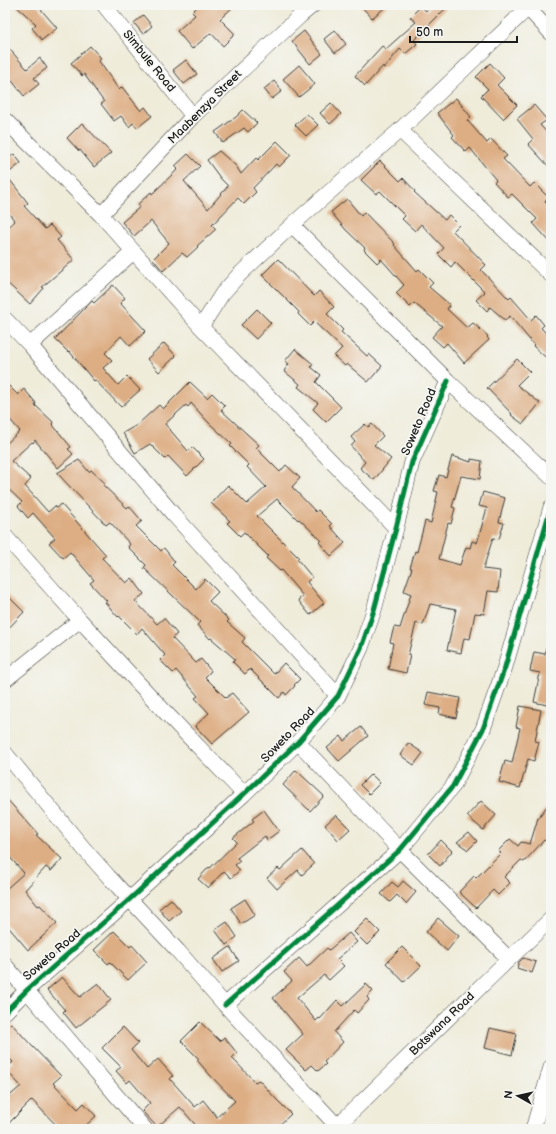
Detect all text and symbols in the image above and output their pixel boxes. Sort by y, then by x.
scale bar [410,18,517,44]
text: 50 m [416,25,443,40]
street label: Simbule Road [119,27,179,95]
street label: Maabenzya Street [165,67,245,147]
street label: Soweto Road [398,386,440,458]
street label: Soweto Road [258,704,318,766]
street label: Soweto Road [20,926,84,984]
street label: Botswana Road [406,989,478,1059]
north arrow [498,1076,538,1116]
text: N [502,1090,516,1100]

